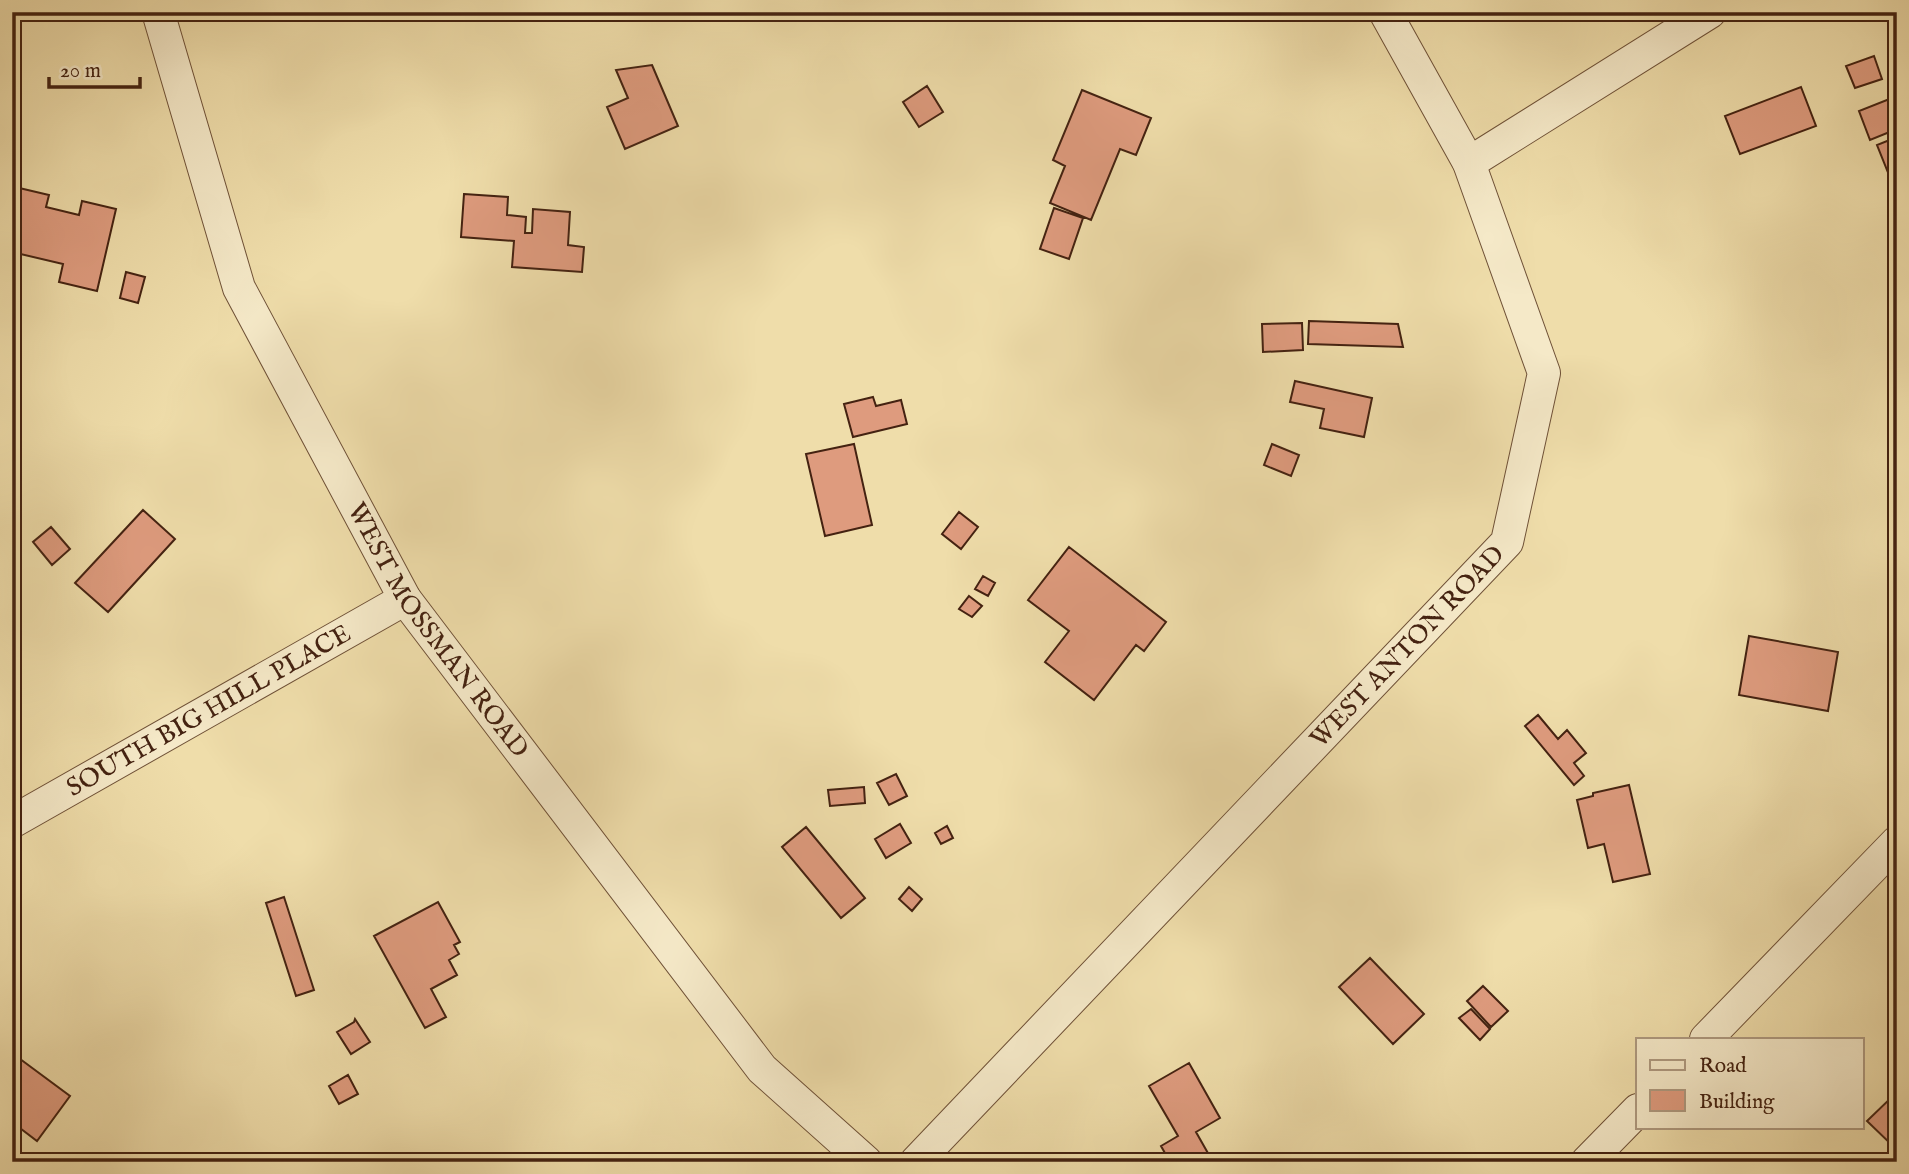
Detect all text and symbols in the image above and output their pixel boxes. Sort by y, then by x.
scale bar [49,46,140,90]
text: 20 m [60,58,101,85]
street label: WEST MOSSMAN ROAD [340,497,536,764]
street label: WEST ANTON ROAD [1303,538,1512,755]
street label: SOUTH BIG HILL PLACE [60,617,357,804]
legend [1636,1038,1864,1128]
text: Road [1699,1053,1747,1080]
text: Building [1699,1089,1775,1116]

